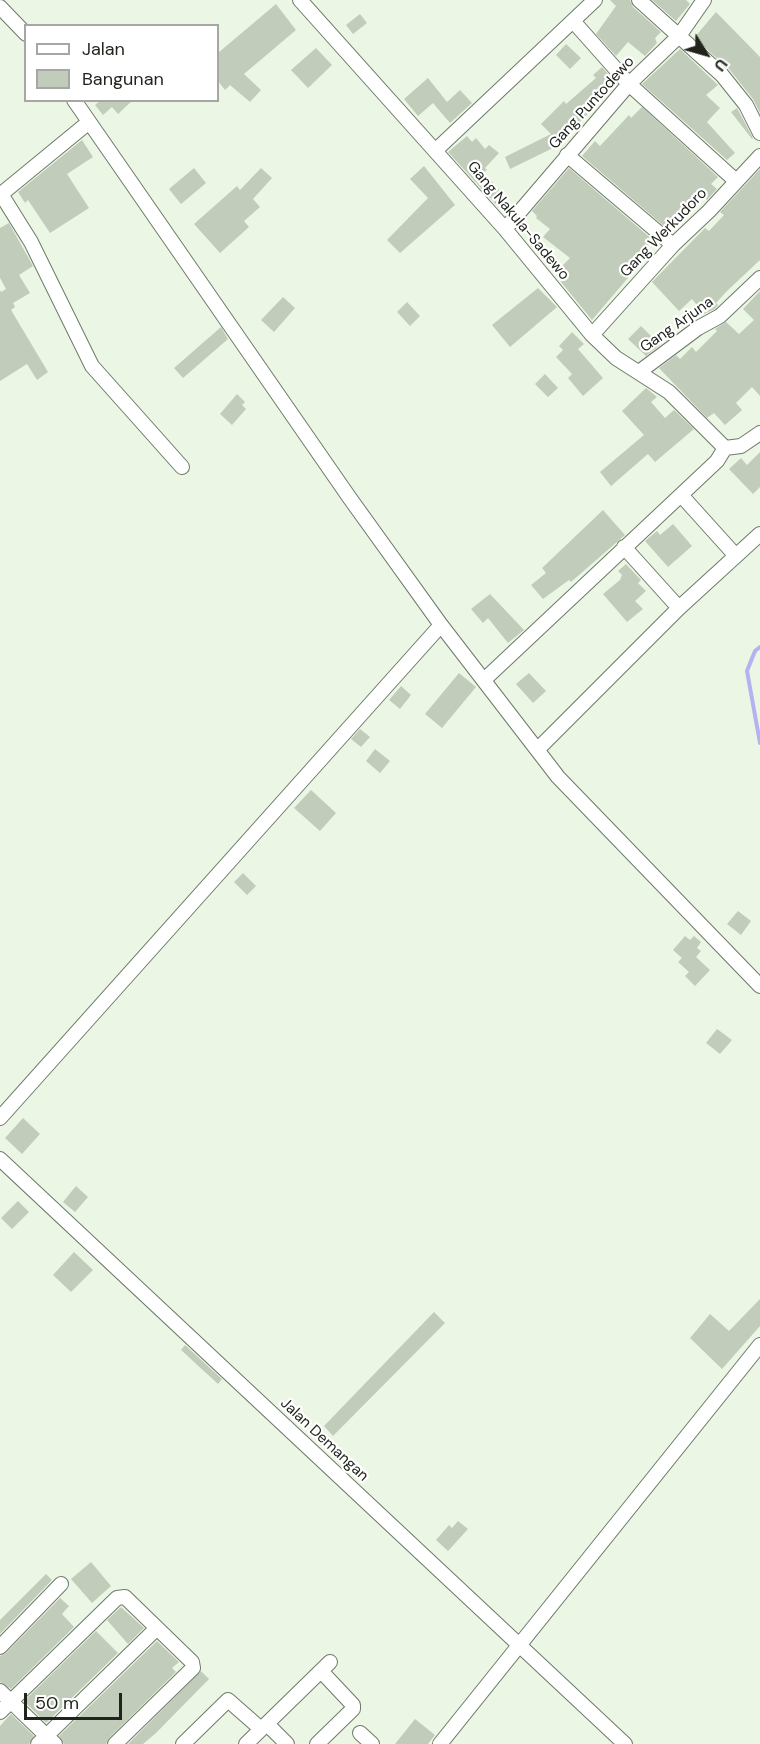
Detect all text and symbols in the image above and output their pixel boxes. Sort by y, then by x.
legend [24,24,219,102]
north arrow [676,24,736,84]
text: Jalan [82,37,125,61]
street label: Gang Puntodewo [546,53,638,153]
text: U [709,54,732,76]
text: Bangunan [82,67,164,91]
street label: Gang Nakula-Sadewo [463,158,573,284]
street label: Gang Werkudoro [617,185,711,281]
street label: Gang Arjuna [637,293,717,357]
street label: Jalan Demangan [276,1395,372,1485]
scale bar [27,1681,124,1719]
text: 50 m [35,1691,79,1715]

